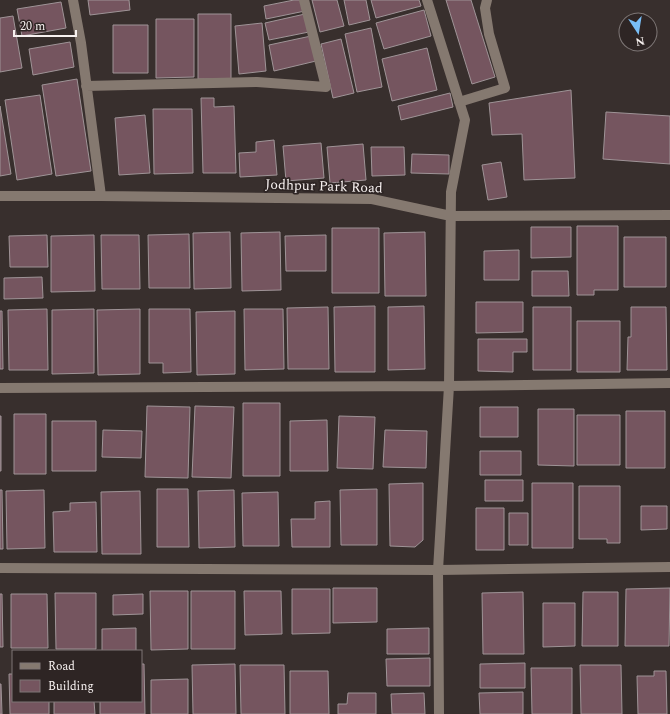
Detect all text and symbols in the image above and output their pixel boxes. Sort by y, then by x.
scale bar [14,12,76,38]
north arrow [618,12,658,52]
text: 20 m [20,17,45,36]
text: N [634,32,646,51]
street label: Jodhpur Park Road [265,173,383,199]
legend [12,650,142,702]
text: Road [48,657,75,676]
text: Building [48,677,94,696]

